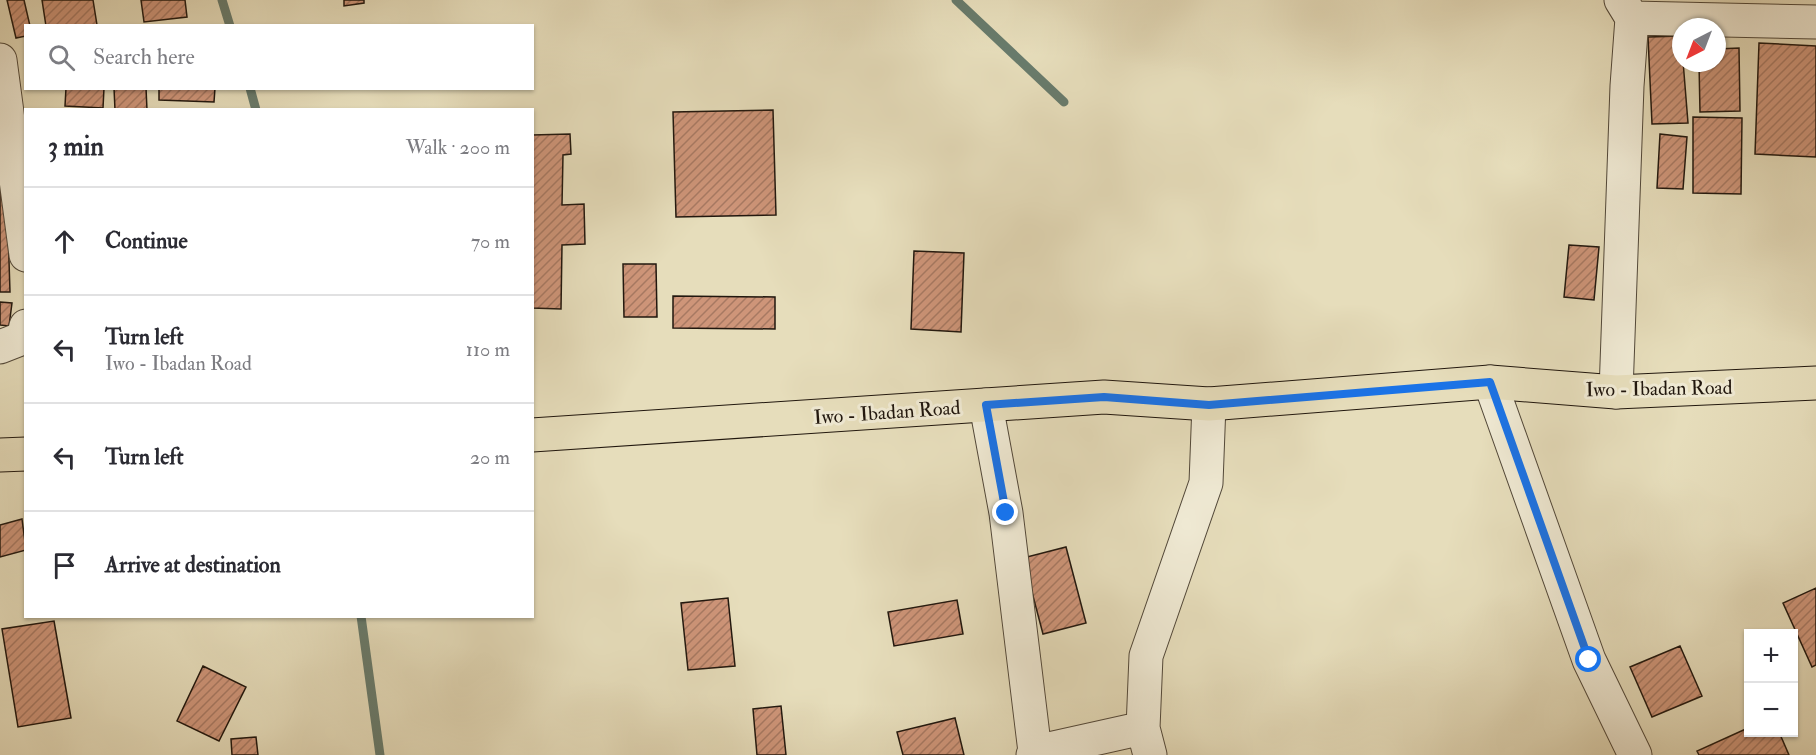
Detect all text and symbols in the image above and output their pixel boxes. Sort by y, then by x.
north arrow [1672,18,1726,72]
search box [24,24,534,90]
icon: search [45,41,78,74]
text: Search here [93,43,195,71]
text: 3 min [48,131,104,163]
text: Walk · 200 m [406,135,510,160]
icon: ahead [48,225,81,258]
text: Continue [105,227,188,255]
text: 70 m [471,229,510,254]
text: Turn left [105,323,184,351]
icon: left [48,333,81,366]
text: 110 m [466,337,510,362]
text: Iwo - Ibadan Road [105,351,252,376]
street label: Iwo - Ibadan Road [1585,375,1733,402]
street label: Iwo - Ibadan Road [813,395,961,430]
icon: left [48,441,81,474]
text: Turn left [105,443,184,471]
text: 20 m [470,445,510,470]
route end [992,499,1018,525]
icon: arrive [48,549,81,582]
text: Arrive at destination [105,551,281,579]
map controls [1744,629,1798,737]
button: + [1744,629,1798,683]
route start [1575,646,1601,672]
button: − [1744,683,1798,737]

